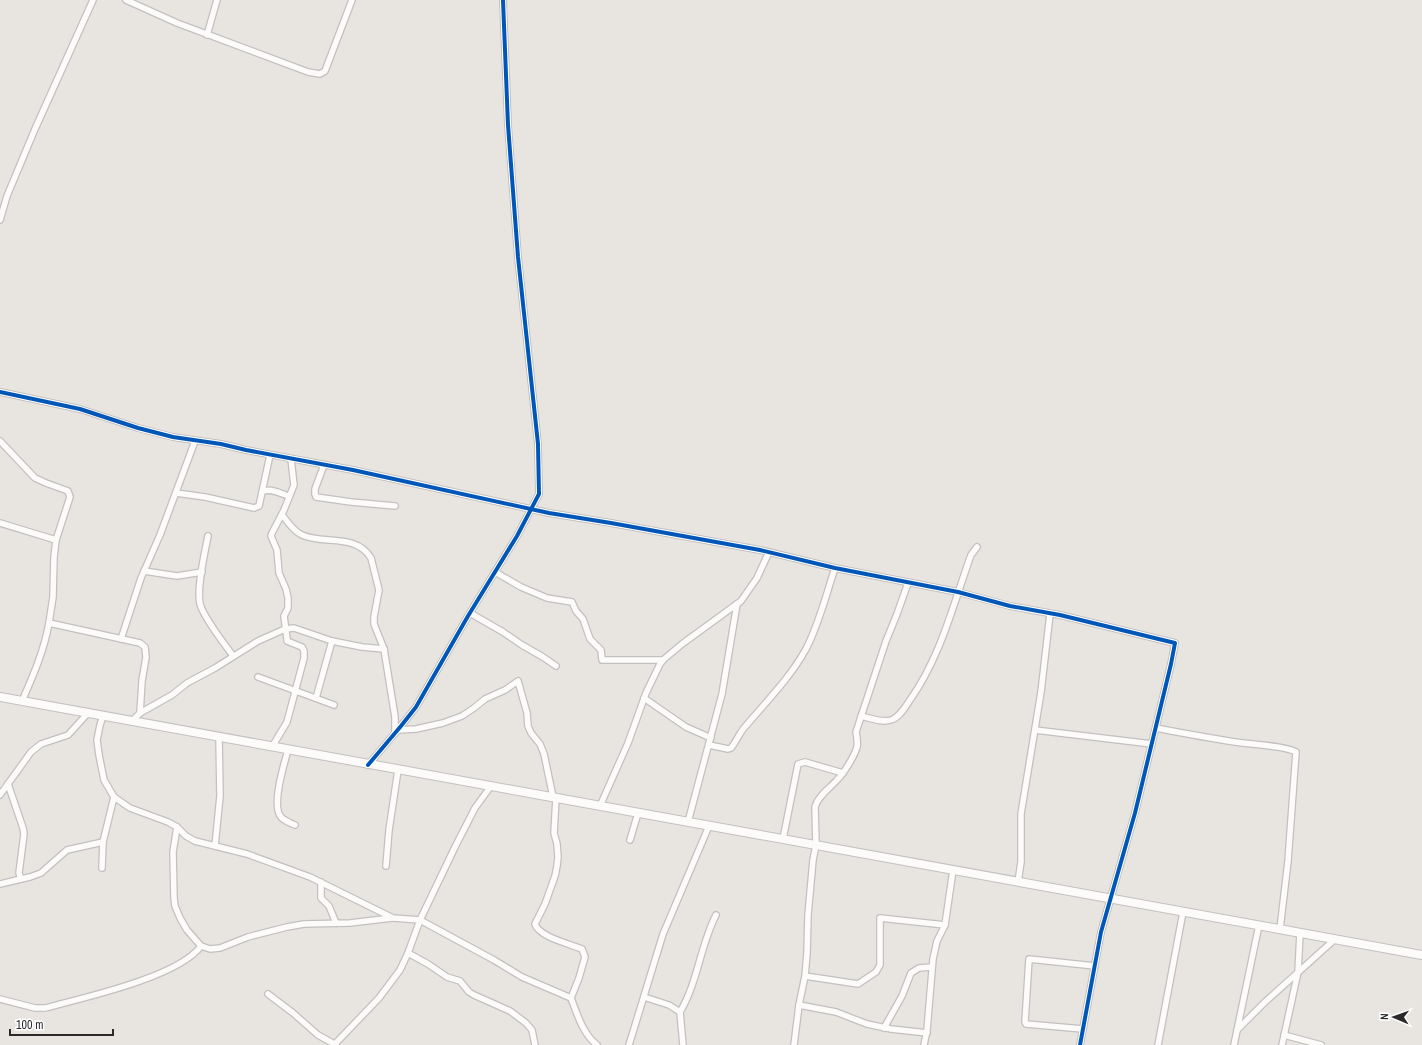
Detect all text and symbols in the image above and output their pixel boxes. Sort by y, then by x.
north arrow [1374,997,1414,1037]
scale bar [10,1011,113,1037]
text: N [1377,1013,1391,1020]
text: 100 m [16,1017,43,1033]

